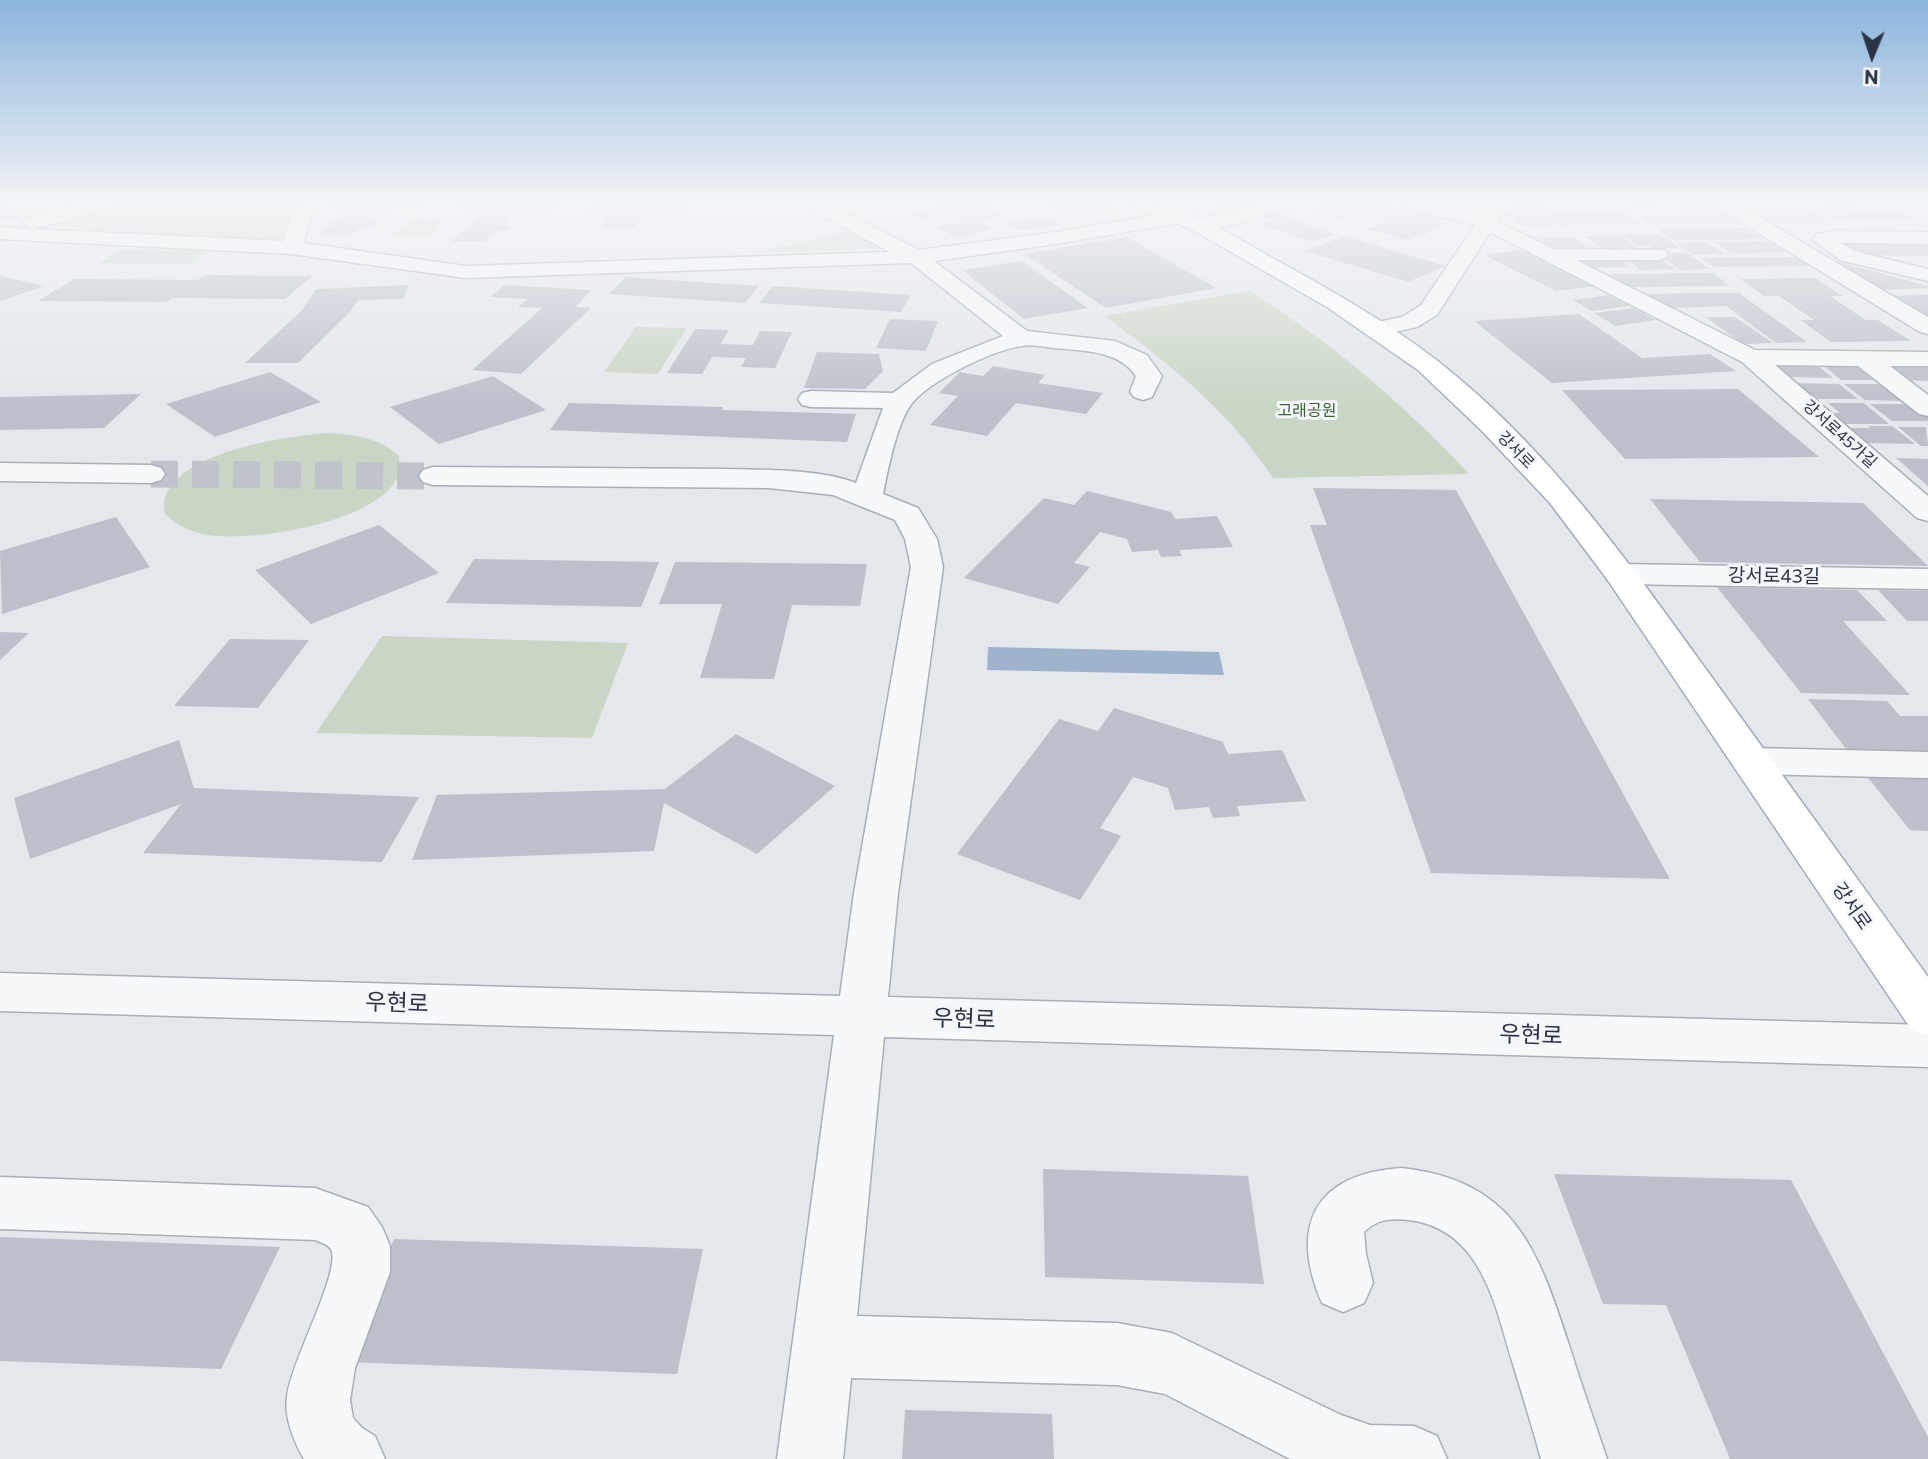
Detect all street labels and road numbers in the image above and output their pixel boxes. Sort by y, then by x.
street label: 강서로45가길 [1799,396,1881,472]
street label: 강서로 [1494,427,1538,473]
street label: 강서로43길 [1728,564,1820,588]
street label: 강서로 [1828,878,1876,934]
street label: 우현로 [365,988,429,1018]
street label: 우현로 [932,1004,996,1034]
street label: 우현로 [1499,1020,1563,1050]

